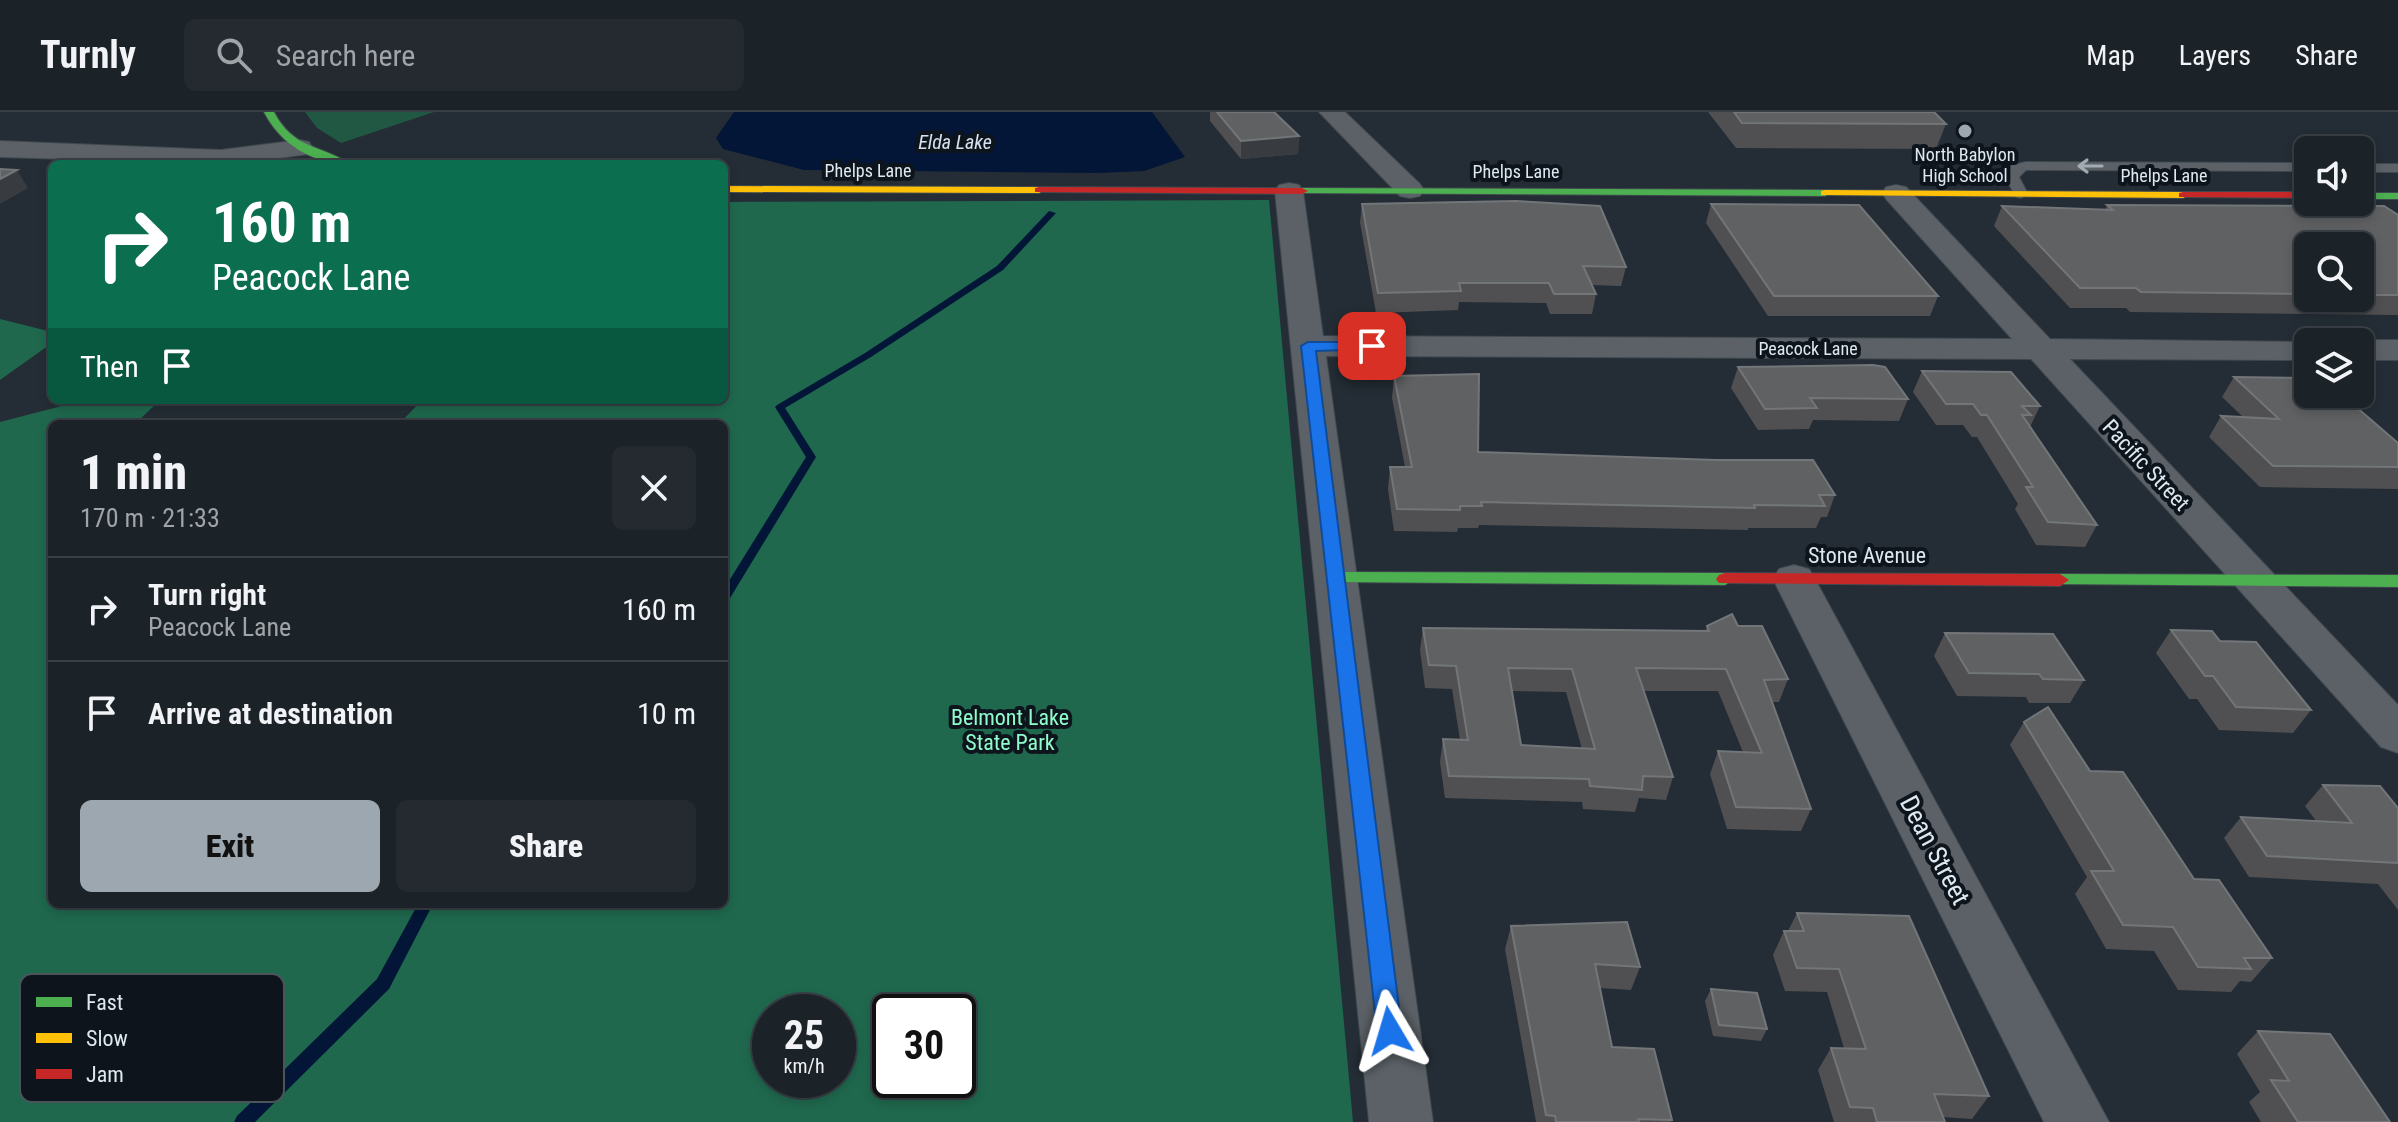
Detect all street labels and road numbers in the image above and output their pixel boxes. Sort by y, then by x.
street label: Phelps Lane [825,160,911,181]
street label: Phelps Lane [1473,161,1559,182]
street label: Phelps Lane [2121,165,2207,186]
street label: Peacock Lane [1758,338,1858,359]
street label: Pacific Street [2098,414,2194,516]
street label: Stone Avenue [1808,543,1926,568]
street label: Dean Street [1894,790,1976,910]

